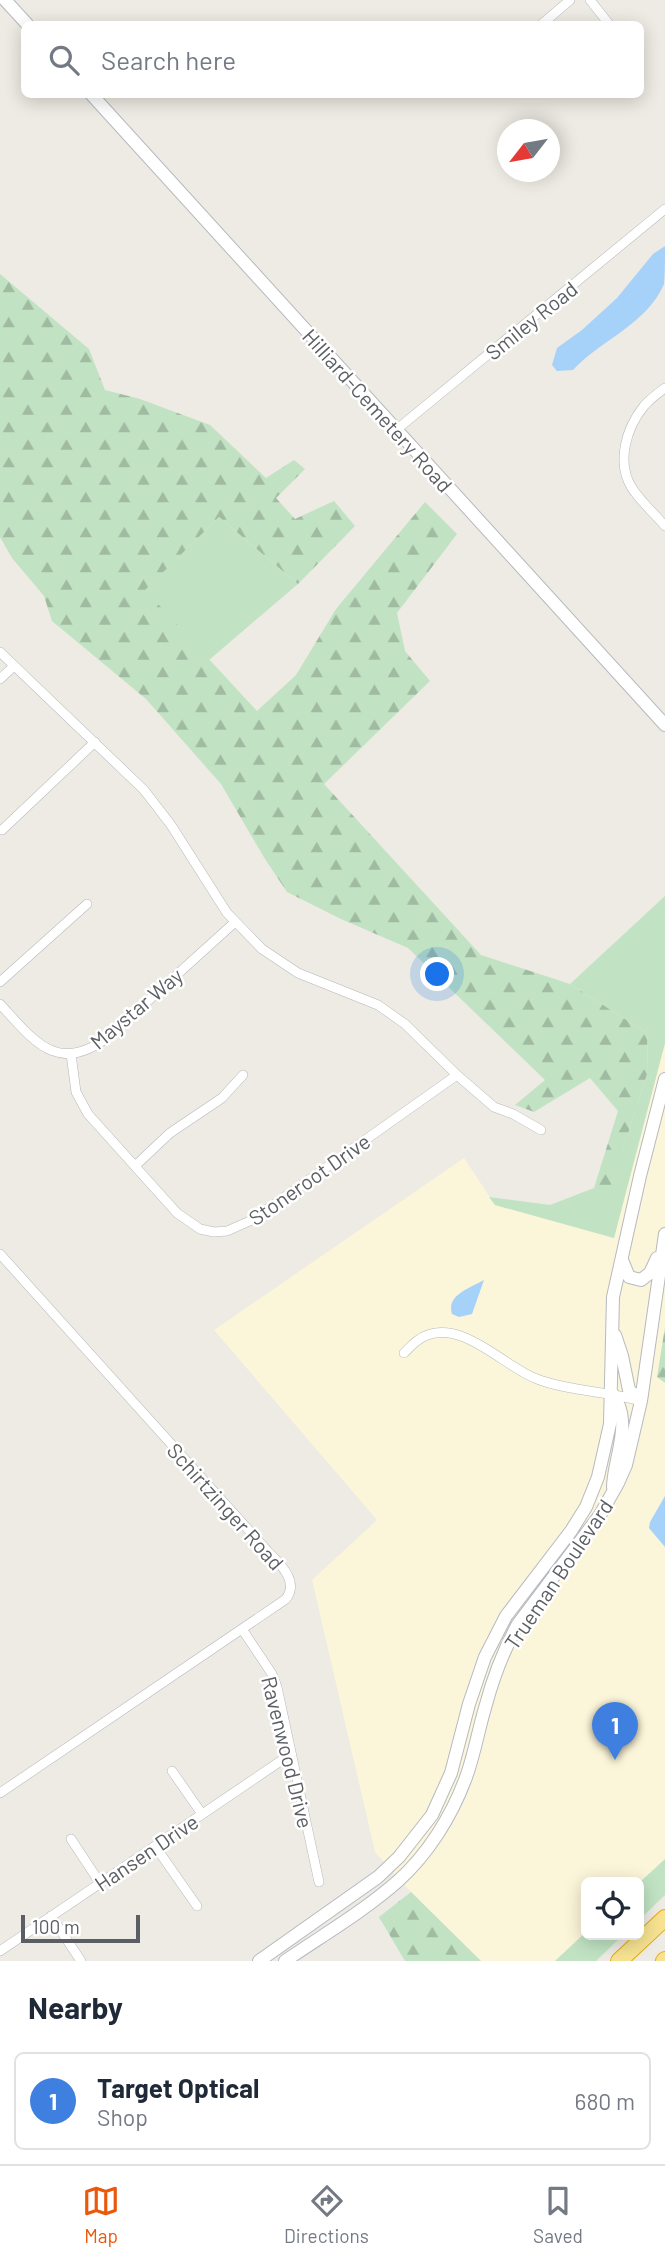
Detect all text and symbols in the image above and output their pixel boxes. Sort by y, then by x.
search box [21,21,644,98]
icon: search [45,41,83,79]
text: Search here [101,44,236,75]
north arrow [497,119,560,182]
street label: Smiley Road [480,275,582,365]
street label: Hilliard-Cemetery Road [298,323,458,497]
your location [420,957,454,991]
street label: Maystar Way [85,962,187,1054]
street label: Stoneroot Drive [244,1128,374,1230]
street label: Schirtzinger Road [162,1437,290,1575]
street label: Trueman Boulevard [499,1494,617,1654]
street label: Ravenwood Drive [257,1674,319,1830]
pin: 1 [592,1702,638,1760]
street label: Hansen Drive [90,1808,202,1896]
map controls [581,1877,644,1940]
button: locate [581,1877,644,1940]
scale bar [21,1912,140,1944]
text: 100 m [32,1915,80,1938]
text: Nearby [28,1989,123,2025]
text: Target Optical [97,2072,259,2103]
text: 1 [49,2087,57,2115]
text: 680 m [575,2087,635,2115]
text: Shop [97,2103,148,2131]
tab: Map [82,2182,120,2247]
tab: Directions [284,2182,369,2247]
tab: Saved [533,2182,583,2247]

